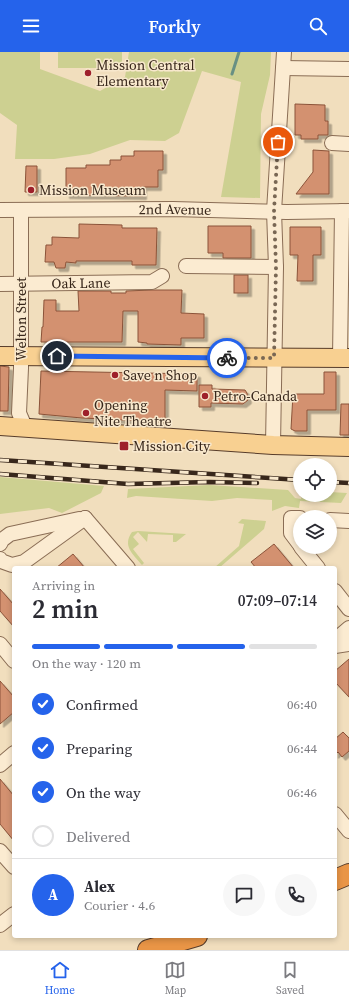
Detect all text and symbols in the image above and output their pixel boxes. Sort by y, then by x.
text: Forkly [148,14,201,39]
icon: menu [20,15,42,37]
icon: search [307,15,329,37]
place label: Mission Central Elementary [96,55,195,91]
marker: Mission Central Elementary [83,68,93,78]
pin [261,125,295,159]
icon: bag [267,131,289,153]
place label: Mission Museum [39,180,146,200]
marker: Mission Museum [26,185,36,195]
street label: 2nd Avenue [139,199,212,220]
street label: Oak Lane [51,273,111,293]
street label: Welton Street [11,277,31,361]
courier [207,338,247,378]
pin [40,339,74,373]
icon: home [46,345,68,367]
icon: bike [216,347,238,369]
place label: Save n Shop [123,365,197,385]
marker: Save n Shop [110,370,120,380]
place label: Petro-Canada [213,386,298,406]
marker: Petro-Canada [200,391,210,401]
place label: Opening Nite Theatre [94,395,172,431]
marker: Opening Nite Theatre [81,408,91,418]
place label: Mission City [133,436,211,456]
marker: Mission City [118,440,130,452]
map controls [293,458,337,554]
button: locate [293,458,337,502]
button: layers [293,510,337,554]
text: Arriving in [32,577,95,594]
text: 07:09–07:14 [238,590,317,611]
text: 2 min [32,591,99,627]
text: On the way · 120 m [32,655,141,672]
icon: check [32,693,54,715]
text: Confirmed [66,694,138,715]
text: 06:40 [287,696,317,713]
icon: check [32,737,54,759]
text: Preparing [66,738,132,759]
text: 06:44 [287,740,317,757]
icon: check [32,781,54,803]
text: On the way [66,782,141,803]
text: 06:46 [287,784,317,801]
text: Delivered [66,826,130,847]
button: chat [223,874,265,916]
button: phone [275,874,317,916]
text: Alex [84,876,115,897]
text: A [48,884,58,905]
text: Courier · 4.6 [84,897,155,914]
tab: Home [45,959,75,998]
tab: Map [164,959,186,998]
tab: Saved [276,959,304,998]

